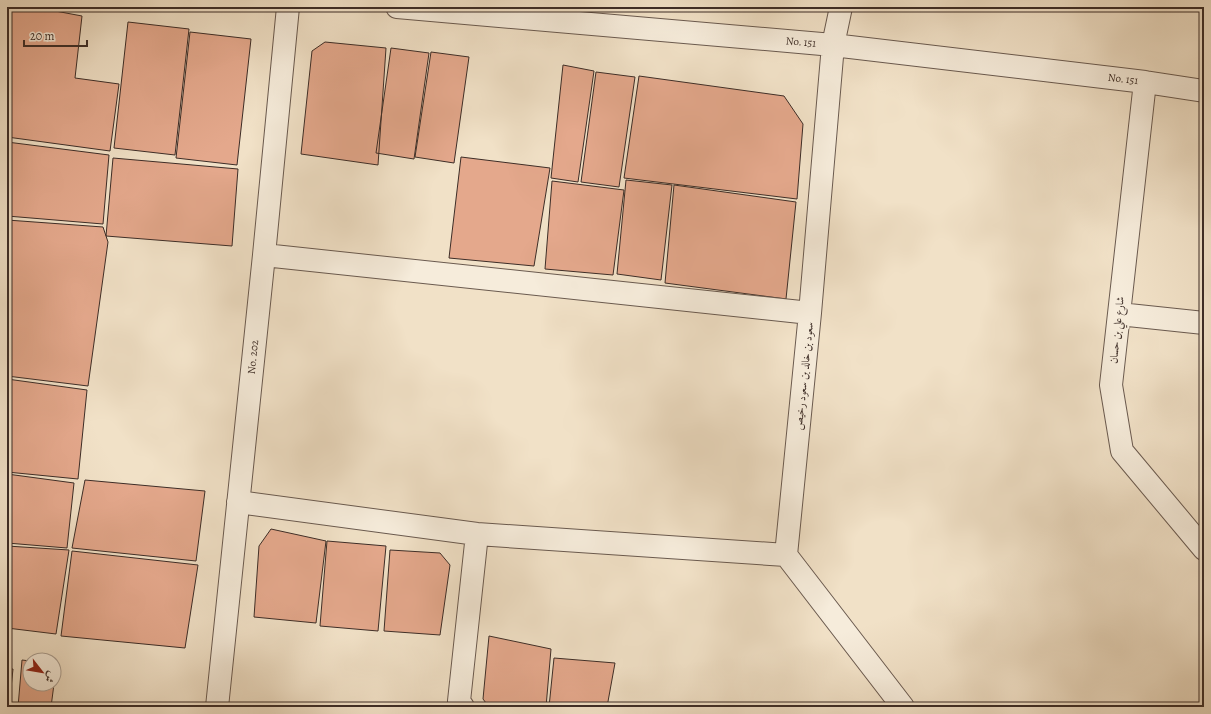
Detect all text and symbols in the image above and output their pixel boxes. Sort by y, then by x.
scale bar [24,22,87,48]
text: 20 m [30,28,54,44]
street label: No. 151 [785,33,817,51]
street label: No. 151 [1107,70,1139,88]
street label: شارع علي بن حسان [1106,296,1131,365]
street label: سعود بن خالد بن سعود رخيص [791,321,817,431]
street label: No. 202 [244,339,262,375]
north arrow [22,652,62,692]
text: ش [41,668,59,686]

